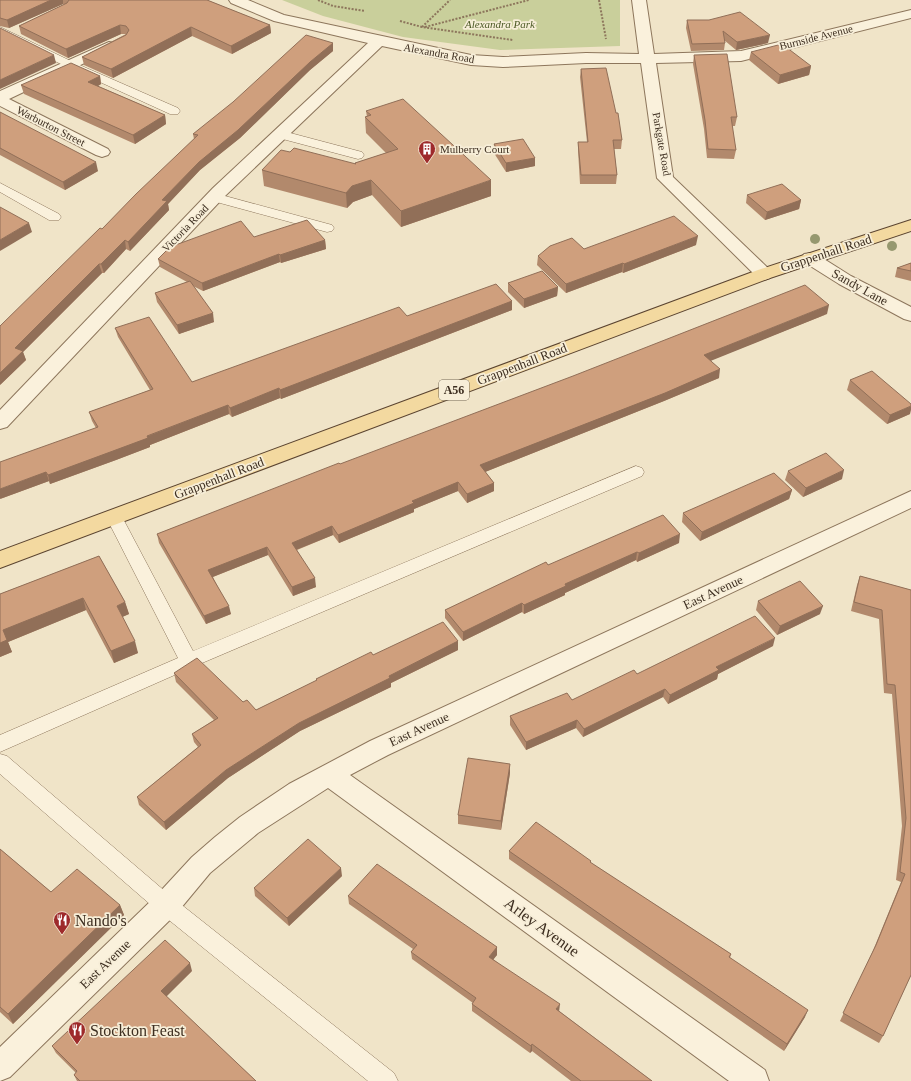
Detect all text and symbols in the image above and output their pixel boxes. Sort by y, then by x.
park label: Alexandra Park [464,18,536,30]
street label: Burnside Avenue [778,22,854,52]
street label: Alexandra Road [403,41,476,65]
street label: Warburton Street [15,104,87,148]
street label: Parkgate Road [650,111,674,177]
building icon: Mulberry Court [417,139,437,164]
place label: Mulberry Court [440,143,509,155]
street label: Victoria Road [159,201,211,254]
street label: Grappenhall Road [779,231,874,275]
street label: Sandy Lane [829,265,891,309]
street label: Grappenhall Road [475,340,569,388]
road number: A56 [439,380,469,400]
street label: Grappenhall Road [172,454,266,502]
street label: East Avenue [681,572,746,612]
street label: East Avenue [387,709,452,749]
street label: Arley Avenue [501,894,583,961]
restaurant icon: Nando's [52,910,72,935]
place label: Nando's [75,912,127,929]
street label: East Avenue [77,936,134,992]
restaurant icon: Stockton Feast [67,1020,87,1045]
place label: Stockton Feast [90,1022,185,1039]

